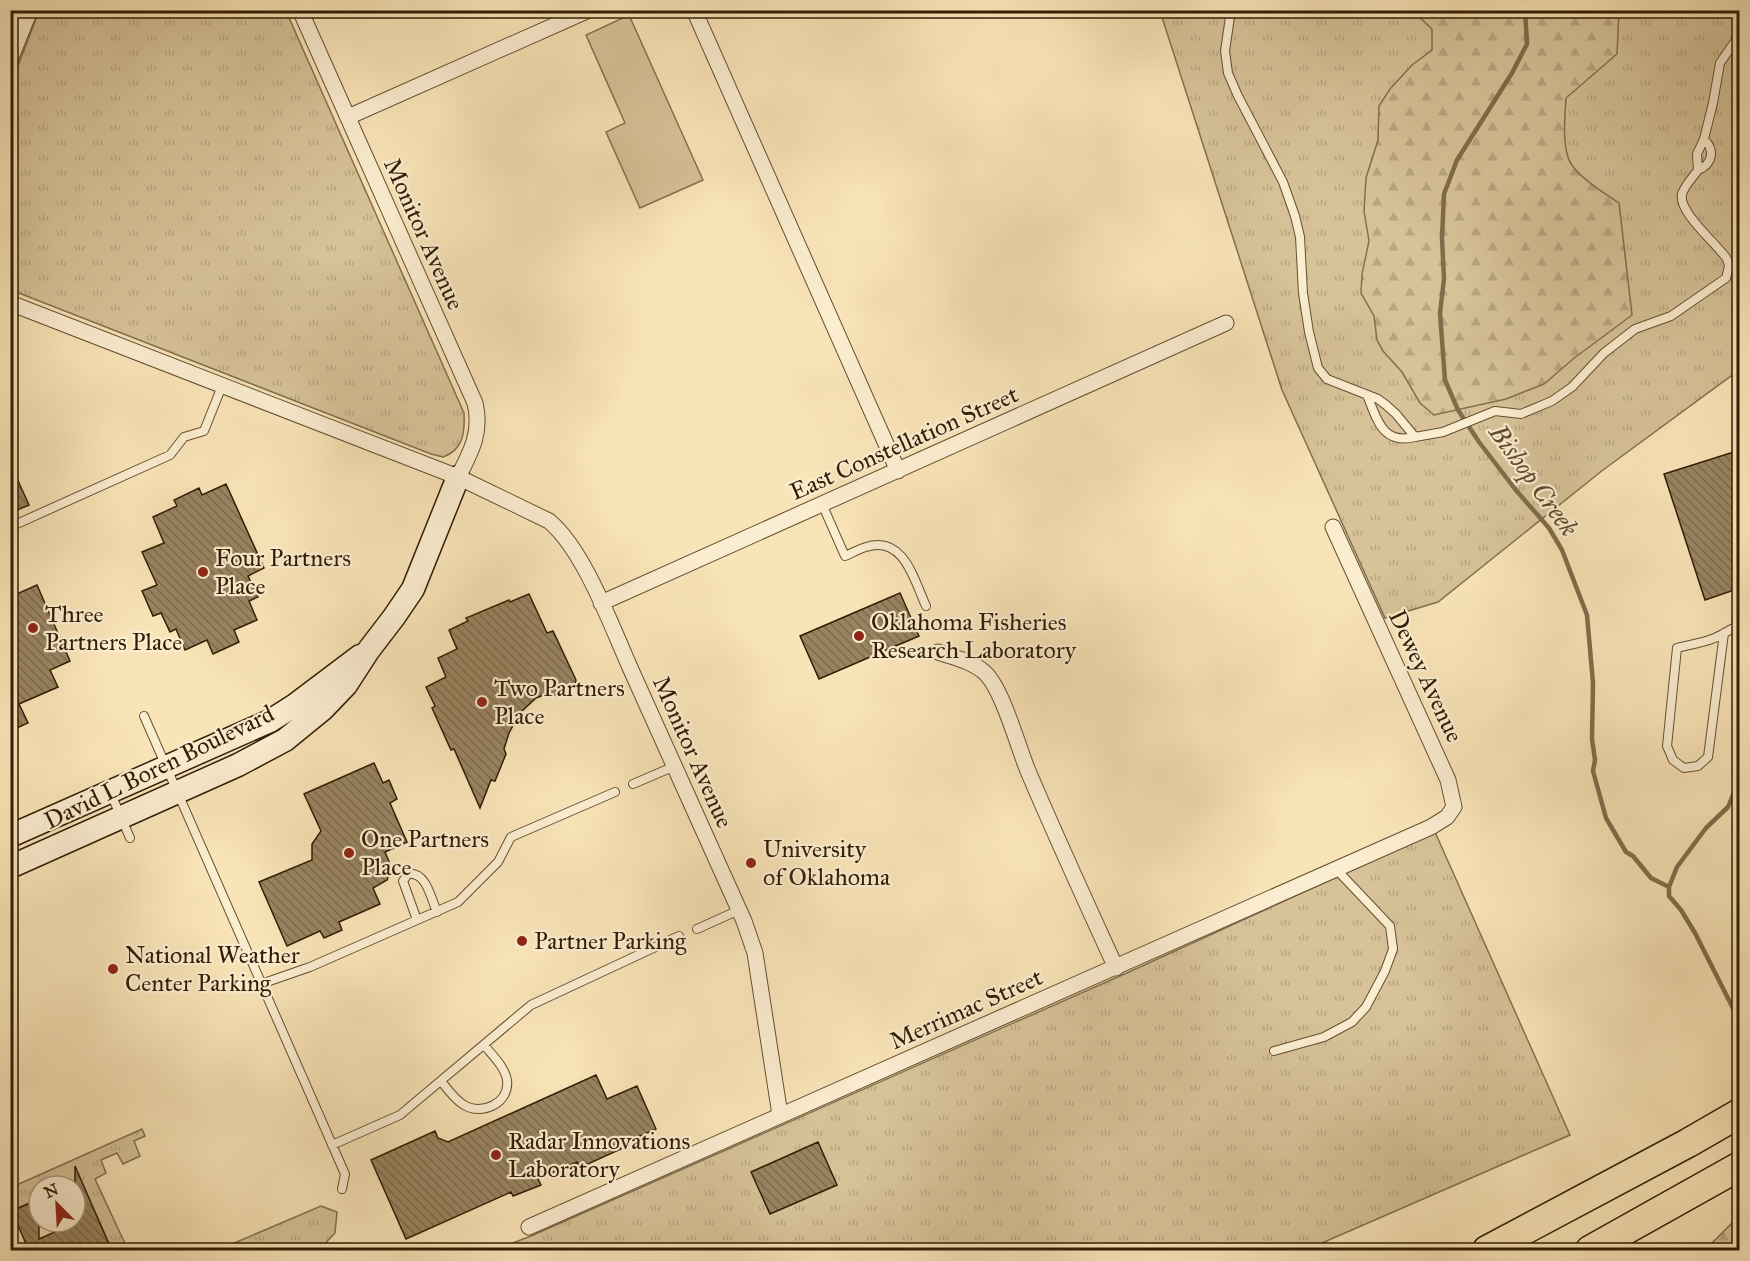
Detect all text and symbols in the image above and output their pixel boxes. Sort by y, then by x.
street label: Monitor Avenue [377,153,471,315]
street label: East Constellation Street [785,379,1023,507]
water label: Bishop Creek [1481,417,1586,543]
place label: Four Partners Place [215,543,351,601]
marker: Four Partners Place [196,565,210,579]
place label: Three Partners Place [45,599,182,657]
street label: Dewey Avenue [1382,605,1470,747]
place label: Oklahoma Fisheries Research Laboratory [871,607,1077,665]
marker: Three Partners Place [26,621,40,635]
marker: Oklahoma Fisheries Research Laboratory [852,629,866,643]
street label: Monitor Avenue [646,671,740,833]
place label: Two Partners Place [494,673,625,731]
marker: Two Partners Place [475,695,489,709]
street label: David L Boren Boulevard [39,698,279,836]
place label: One Partners Place [361,824,489,882]
place label: University of Oklahoma [763,834,891,892]
marker: One Partners Place [342,846,356,860]
marker: University of Oklahoma [744,856,758,870]
place label: Partner Parking [534,926,687,956]
marker: Partner Parking [515,934,529,948]
place label: National Weather Center Parking [125,940,300,998]
marker: National Weather Center Parking [106,962,120,976]
street label: Merrimac Street [885,962,1048,1056]
place label: Radar Innovations Laboratory [508,1126,690,1184]
marker: Radar Innovations Laboratory [489,1148,503,1162]
north arrow [27,1174,87,1234]
text: N [41,1179,62,1202]

